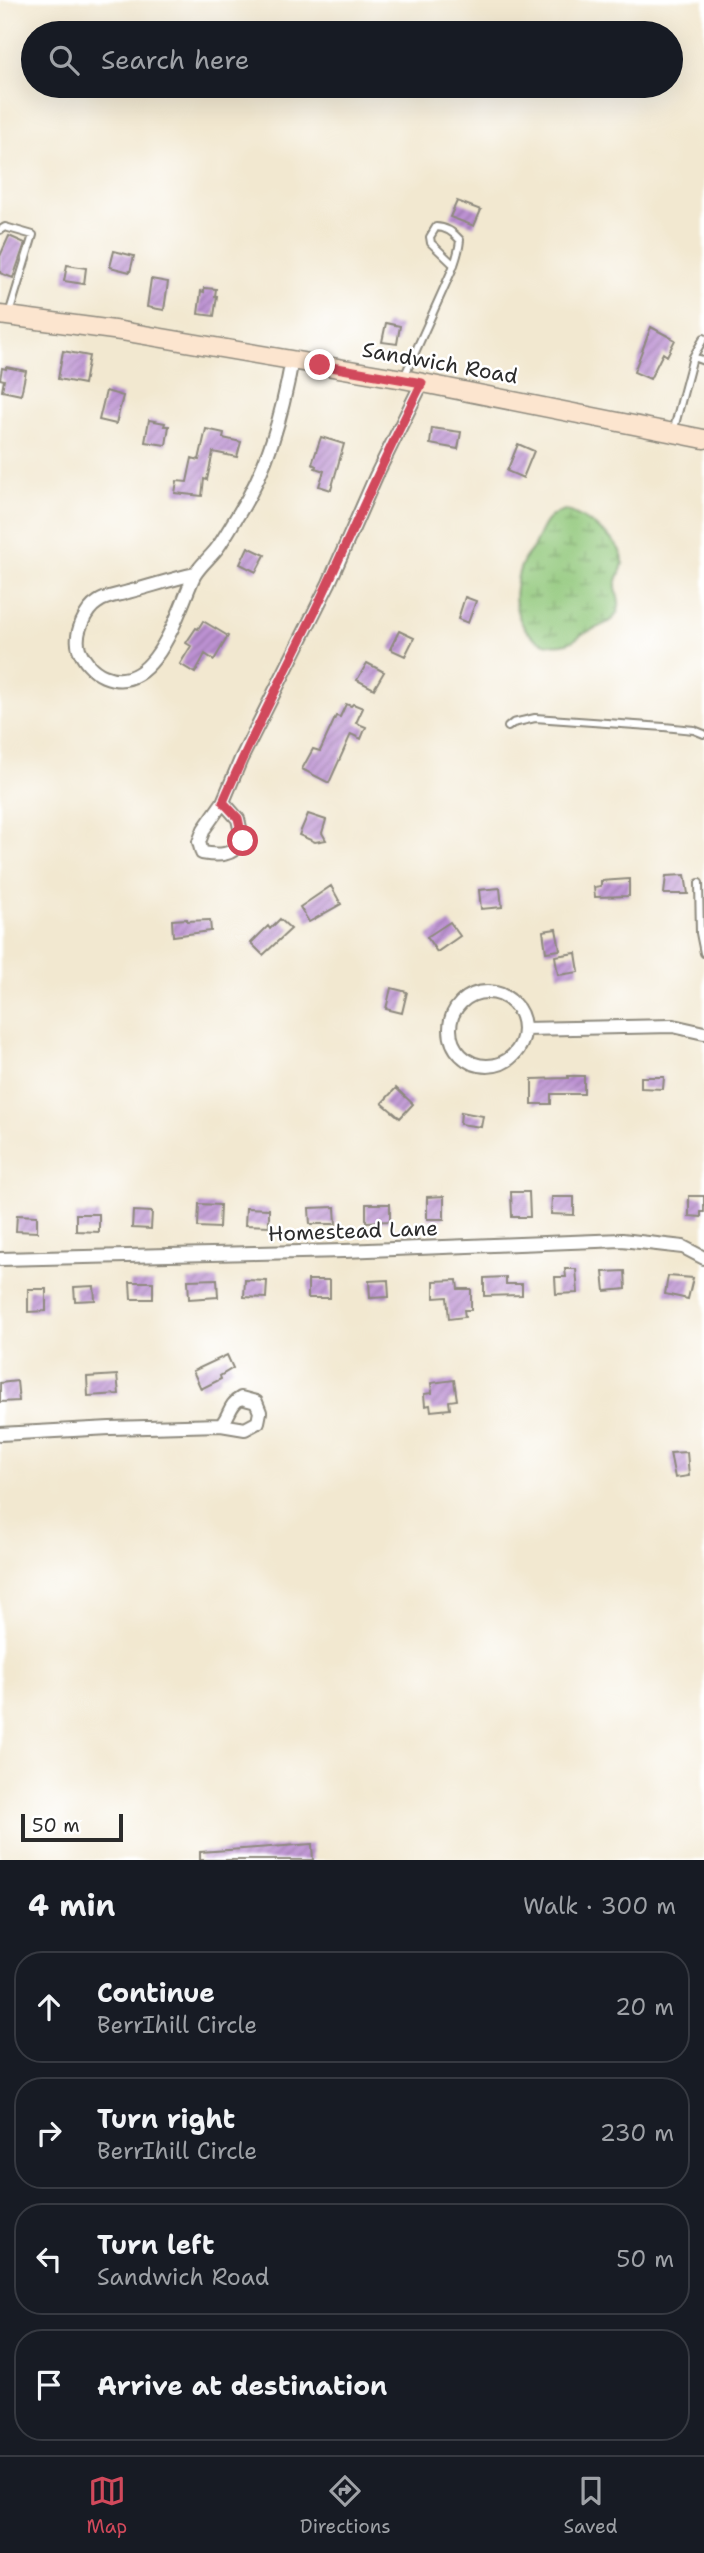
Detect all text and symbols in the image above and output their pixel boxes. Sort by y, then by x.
search box [21,21,683,98]
icon: search [45,41,83,79]
text: Search here [101,42,250,77]
street label: Sandwich Road [360,336,520,390]
route end [304,349,335,380]
route start [227,825,258,856]
street label: Homestead Lane [268,1214,438,1248]
scale bar [21,1811,122,1843]
text: 50 m [32,1813,80,1838]
text: 4 min [28,1885,115,1926]
text: Walk · 300 m [523,1891,676,1921]
text: Continue [97,1975,215,2010]
icon: ahead [30,1988,68,2026]
text: 20 m [615,1992,674,2022]
text: BerrIhill Circle [97,2010,257,2040]
text: Turn right [97,2101,235,2136]
icon: right [30,2114,68,2152]
text: 230 m [600,2118,674,2148]
text: BerrIhill Circle [97,2136,257,2166]
text: Turn left [97,2227,214,2262]
icon: left [30,2240,68,2278]
text: 50 m [616,2244,674,2274]
text: Sandwich Road [97,2262,269,2292]
icon: arrive [30,2366,68,2404]
text: Arrive at destination [97,2368,387,2403]
tab: Map [86,2472,127,2539]
tab: Directions [300,2472,391,2539]
tab: Saved [564,2472,618,2539]

